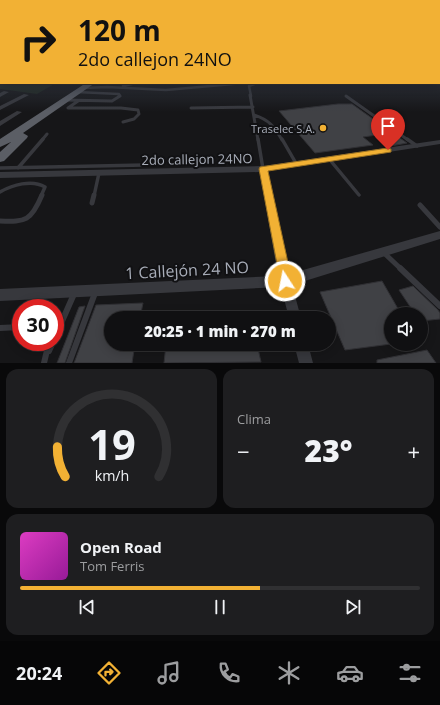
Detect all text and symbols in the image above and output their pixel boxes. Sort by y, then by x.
text: 120 m [78,11,161,49]
icon: right [12,16,64,68]
text: 2do callejon 24NO [78,47,232,71]
pin [371,109,405,150]
icon: arrive [377,115,399,137]
place label: Traselec S.A. [251,121,315,136]
marker: Traselec S.A. [318,123,328,133]
street label: 2do callejon 24NO [141,149,253,169]
street label: 1 Callejón 24 NO [125,256,249,284]
position arrow [264,260,306,302]
speed limit sign: 30 [12,299,64,351]
map controls [384,307,428,351]
button: sound [384,307,428,351]
text: 20:25 · 1 min · 270 m [144,321,296,341]
text: Clima [237,410,271,428]
text: 19 [88,415,135,471]
text: 23° [305,430,352,471]
text: − [237,436,250,466]
text: + [407,436,420,466]
text: km/h [94,465,129,484]
text: Open Road [80,537,162,557]
text: Tom Ferris [80,557,145,575]
icon: previous [76,596,98,618]
icon: pause [209,596,231,618]
icon: next [342,596,364,618]
icon: directions [95,659,123,687]
icon: music [155,659,183,687]
icon: phone [215,659,243,687]
icon: climate [275,659,303,687]
icon: car [336,659,364,687]
icon: filters [396,659,424,687]
text: 20:24 [16,661,62,685]

